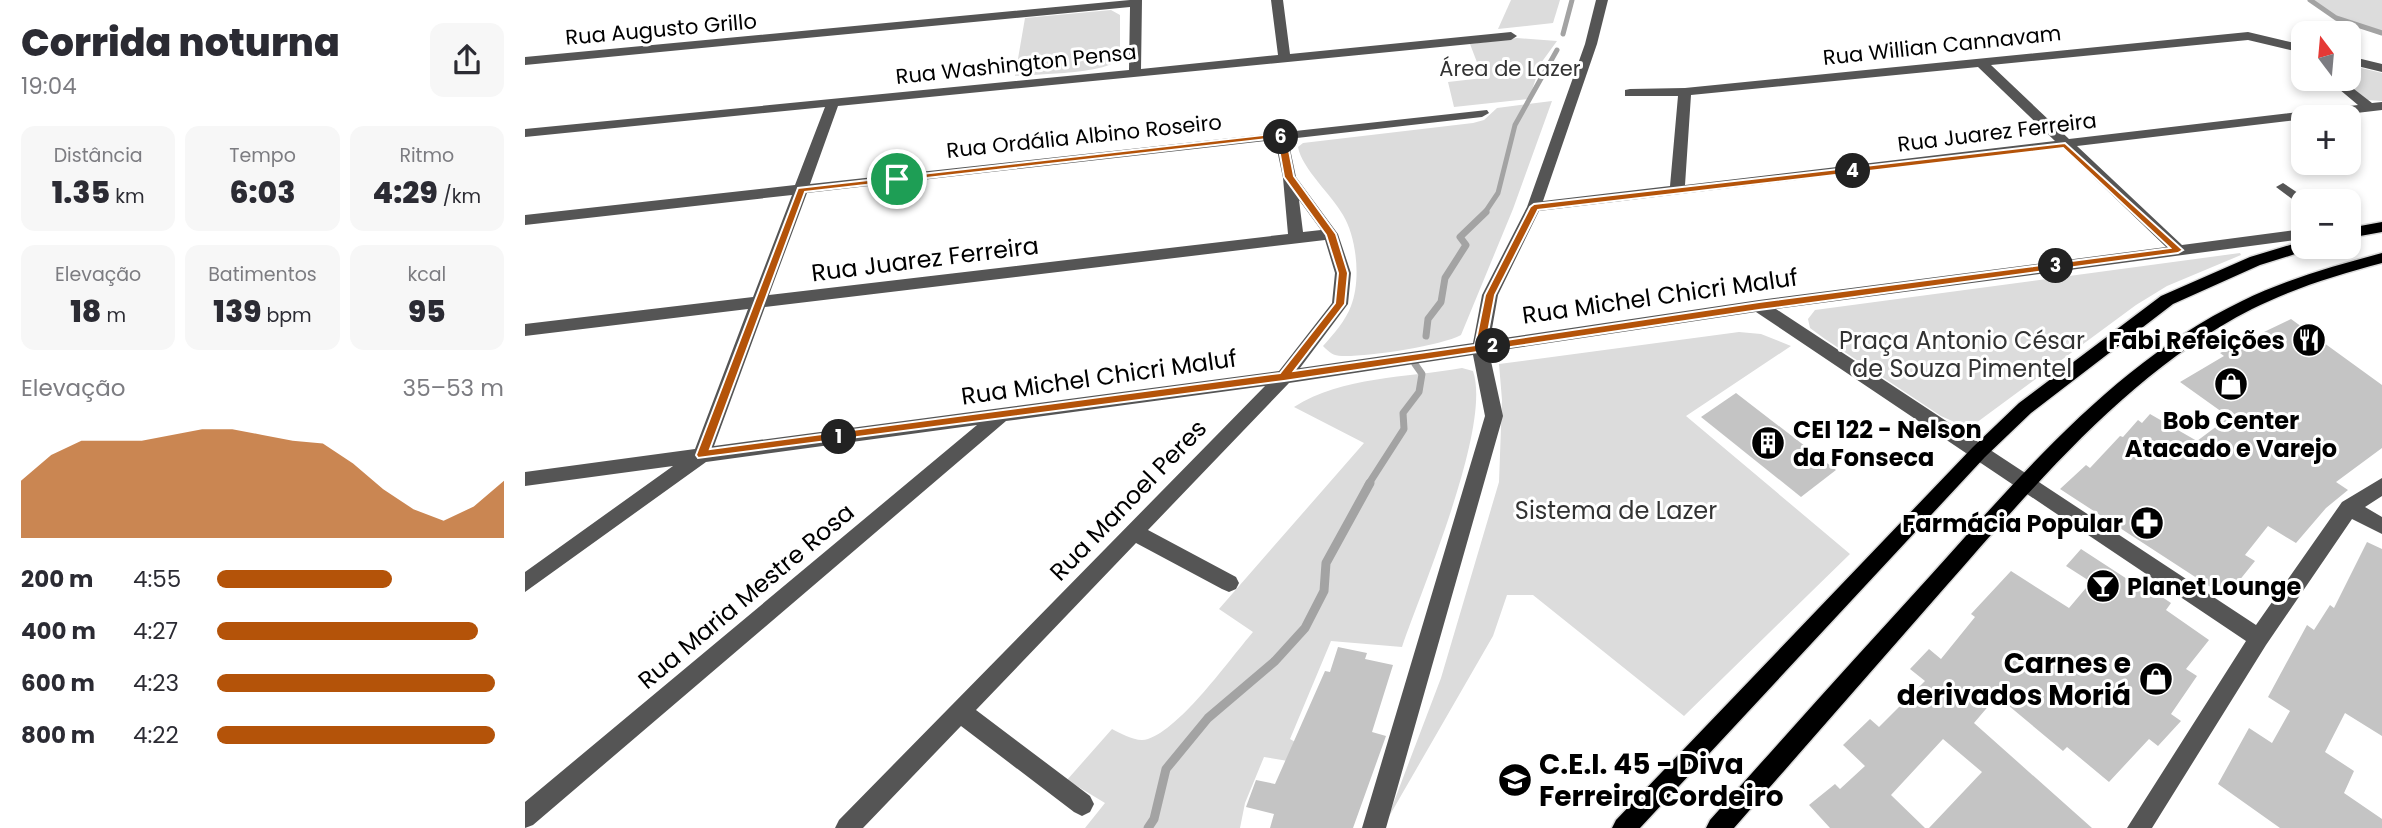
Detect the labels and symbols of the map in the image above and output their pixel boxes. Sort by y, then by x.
street label: Rua Augusto Grillo [564,6,758,52]
street label: Rua Willian Cannavam [1821,18,2063,72]
north arrow [2291,21,2361,91]
street label: Rua Washington Pensa [894,37,1138,91]
park label: Área de Lazer [1439,54,1581,83]
street label: Rua Juarez Ferreira [1896,105,2098,159]
street label: Rua Ordália Albino Roseiro [945,107,1223,165]
pin: 6 [1263,120,1299,154]
pin [867,149,927,209]
pin: 4 [1835,154,1871,188]
street label: Rua Juarez Ferreira [809,229,1041,289]
pin: 3 [2039,248,2073,284]
street label: Rua Michel Chicri Maluf [1520,260,1800,332]
restaurant icon: Fabi Refeições [2290,321,2328,359]
park label: Praça Antonio César de Souza Pimentel [1839,324,2085,385]
place label: Fabi Refeições [2108,324,2285,357]
pin: 2 [1475,328,1511,364]
street label: Rua Michel Chicri Maluf [959,341,1239,413]
shop icon: Bob Center Atacado e Varejo [2212,365,2250,403]
place label: Bob Center Atacado e Varejo [2125,404,2337,465]
street label: Rua Manoel Peres [1042,412,1214,588]
place label: CEI 122 - Nelson da Fonseca [1793,413,1982,474]
pin: 1 [821,420,857,454]
building icon: CEI 122 - Nelson da Fonseca [1749,424,1787,462]
park label: Sistema de Lazer [1515,494,1717,527]
street label: Rua Maria Mestre Rosa [631,496,861,696]
pharmacy icon: Farmácia Popular [2128,504,2166,542]
place label: Farmácia Popular [1902,507,2123,540]
bar icon: Planet Lounge [2084,567,2122,605]
place label: Planet Lounge [2127,570,2302,603]
place label: Carnes e derivados Moriá [1897,644,2131,715]
shop icon: Carnes e derivados Moriá [2137,660,2175,698]
place label: C.E.I. 45 - Diva Ferreira Cordeiro [1539,745,1784,816]
school or university icon: C.E.I. 45 - Diva Ferreira Cordeiro [1496,761,1534,799]

